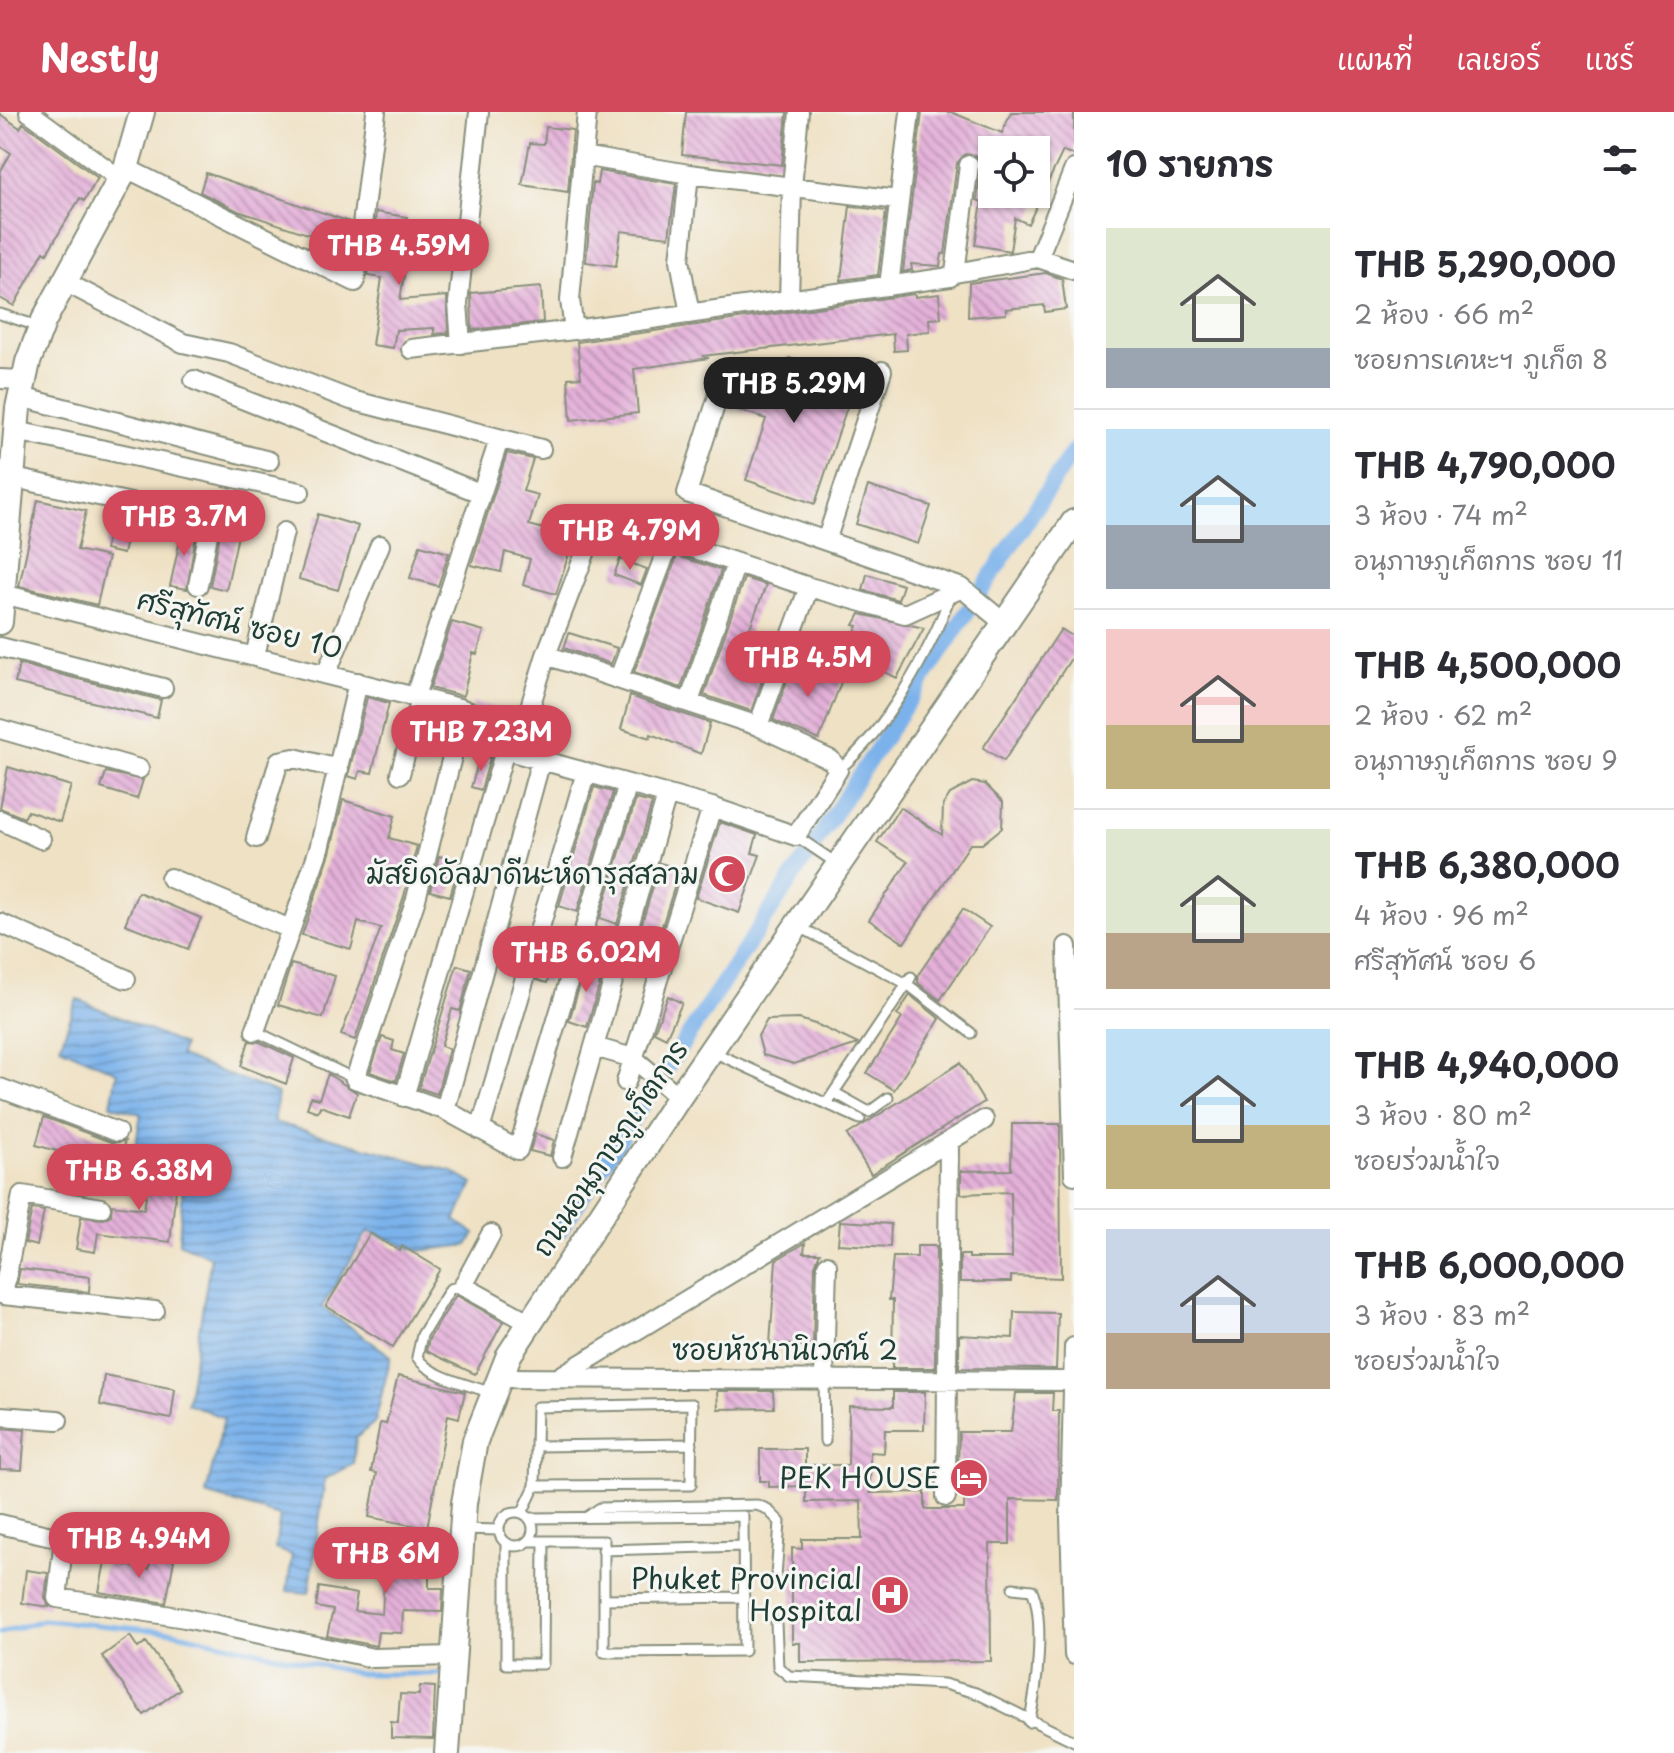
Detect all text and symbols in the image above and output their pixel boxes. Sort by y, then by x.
text: Nestly [40,28,160,85]
text: แผนที่ [1337,37,1412,80]
text: เลเยอร์ [1456,37,1541,80]
text: แชร์ [1585,37,1634,80]
map controls [978,136,1050,208]
button: locate [978,136,1050,208]
text: 10 รายการ [1106,137,1274,189]
icon: filters [1598,138,1642,182]
pin: THB 4.59M [307,219,491,287]
text: THB 4.59M [327,225,471,264]
text: THB 5,290,000 [1354,237,1616,289]
icon: home [1170,260,1266,356]
text: 2 ห้อง · 66 m² [1354,294,1534,333]
text: ซอยการเคหะฯ ภูเก็ต 8 [1354,339,1608,378]
pin: THB 5.29M [702,357,886,425]
text: THB 5.29M [722,363,866,402]
text: THB 4,790,000 [1354,438,1616,490]
icon: home [1170,461,1266,557]
pin: THB 3.7M [101,490,267,558]
text: 3 ห้อง · 74 m² [1354,495,1528,534]
text: THB 3.7M [120,496,248,535]
pin: THB 4.79M [538,504,722,572]
text: THB 4.79M [558,510,702,549]
text: อนุภาษภูเก็ตการ ซอย 11 [1354,540,1623,579]
street label: ศรีสุทัศน์ ซอย 10 [133,576,347,670]
pin: THB 4.5M [725,631,891,699]
text: THB 4.5M [744,637,872,676]
text: THB 4,500,000 [1354,638,1621,690]
icon: home [1170,661,1266,757]
text: 2 ห้อง · 62 m² [1354,695,1532,734]
pin: THB 7.23M [389,705,573,773]
text: THB 7.23M [409,711,553,750]
text: อนุภาษภูเก็ตการ ซอย 9 [1354,740,1618,779]
text: THB 6,380,000 [1354,838,1620,890]
place label: มัสยิดอัลมาดีนะห์ดารุสสลาม [366,851,699,895]
mosque icon: มัสยิดอัลมาดีนะห์ดารุสสลาม [706,853,748,895]
icon: home [1170,861,1266,957]
text: 4 ห้อง · 96 m² [1354,895,1529,934]
pin: THB 6.02M [494,926,678,994]
text: THB 6.02M [511,932,661,971]
text: ศรีสุทัศน์ ซอย 6 [1354,940,1536,979]
street label: ถนนอนุภาษภูเก็ตการ [520,1030,698,1265]
text: THB 4,940,000 [1354,1038,1619,1090]
icon: home [1170,1061,1266,1157]
text: 3 ห้อง · 80 m² [1354,1095,1532,1134]
text: ซอยร่วมน้ำใจ [1354,1140,1500,1179]
pin: THB 6.38M [47,1144,231,1212]
text: THB 6.38M [65,1150,213,1189]
text: THB 6,000,000 [1354,1238,1625,1290]
icon: home [1170,1261,1266,1357]
text: 3 ห้อง · 83 m² [1354,1295,1530,1334]
street label: ซอยหัชนานิเวศน์ 2 [672,1327,898,1370]
text: ซอยร่วมน้ำใจ [1354,1340,1500,1379]
place label: PEK HOUSE [779,1455,941,1498]
hotel icon: PEK HOUSE [948,1457,990,1499]
pin: THB 4.94M [47,1512,231,1580]
text: THB 4.94M [67,1518,211,1557]
pin: THB 6M [321,1527,451,1595]
text: THB 6M [332,1533,440,1572]
place label: Phuket Provincial Hospital [630,1556,862,1631]
hospital icon: Phuket Provincial Hospital [869,1574,911,1616]

